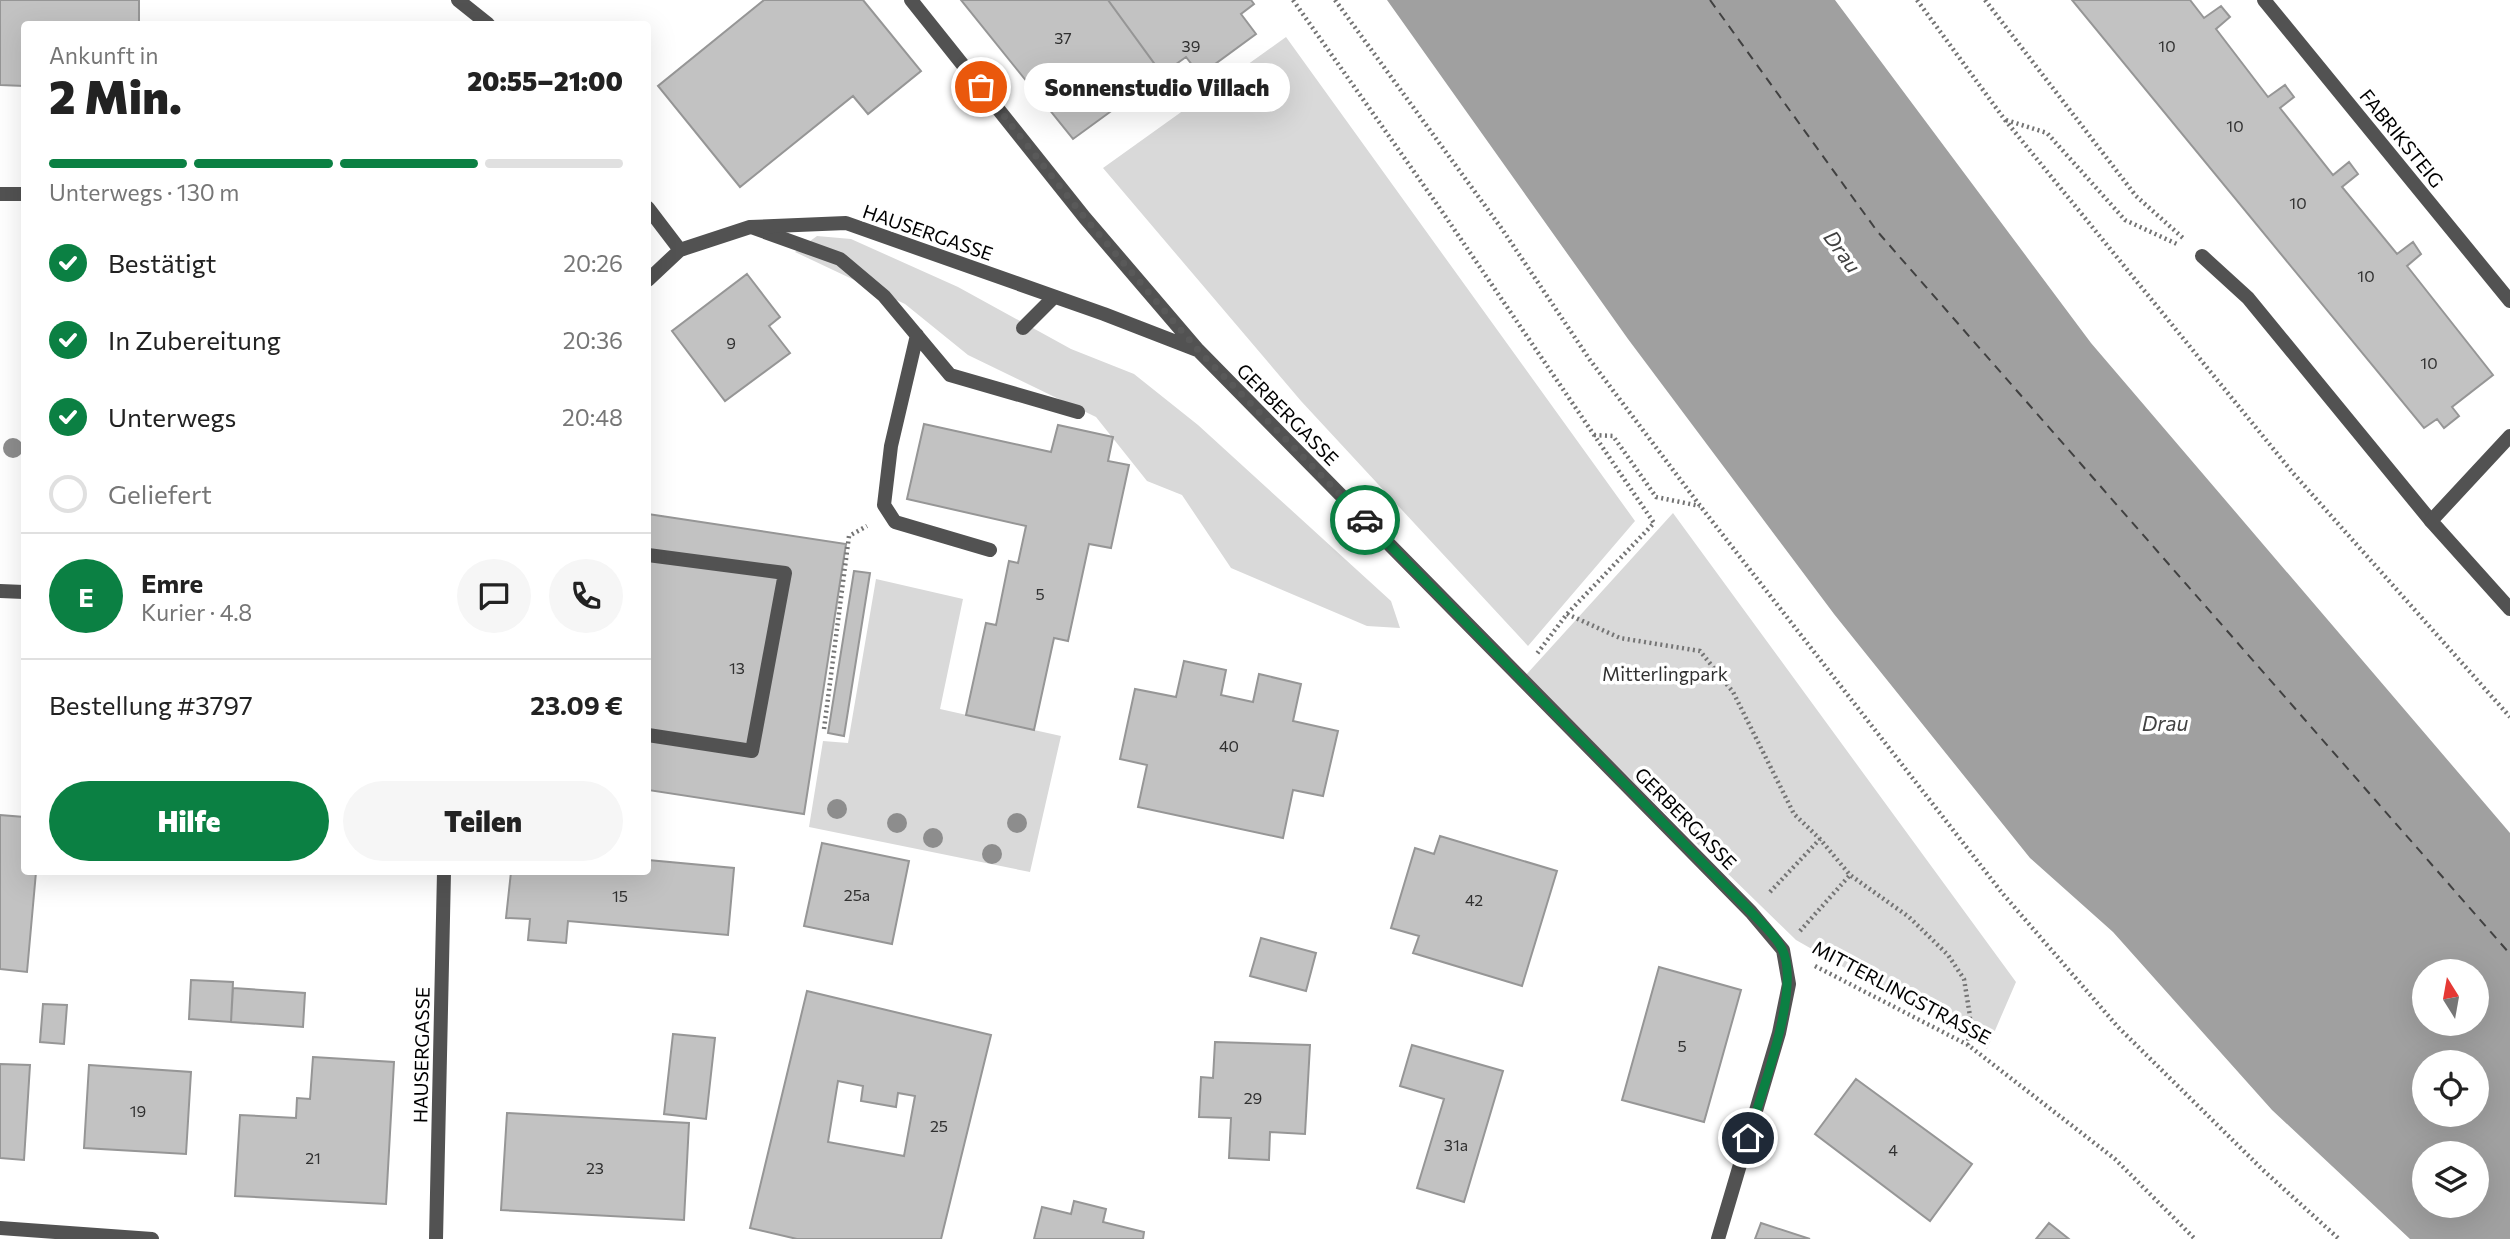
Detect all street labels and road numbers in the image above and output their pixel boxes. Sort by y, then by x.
street label: FABRIKSTEIG [2355,84,2449,192]
street label: HAUSERGASSE [860,199,996,265]
street label: GERBERGASSE [1232,358,1344,470]
street label: GERBERGASSE [1630,762,1742,874]
street label: MITTERLINGSTRASSE [1809,935,1995,1049]
street label: HAUSERGASSE [408,987,434,1123]

